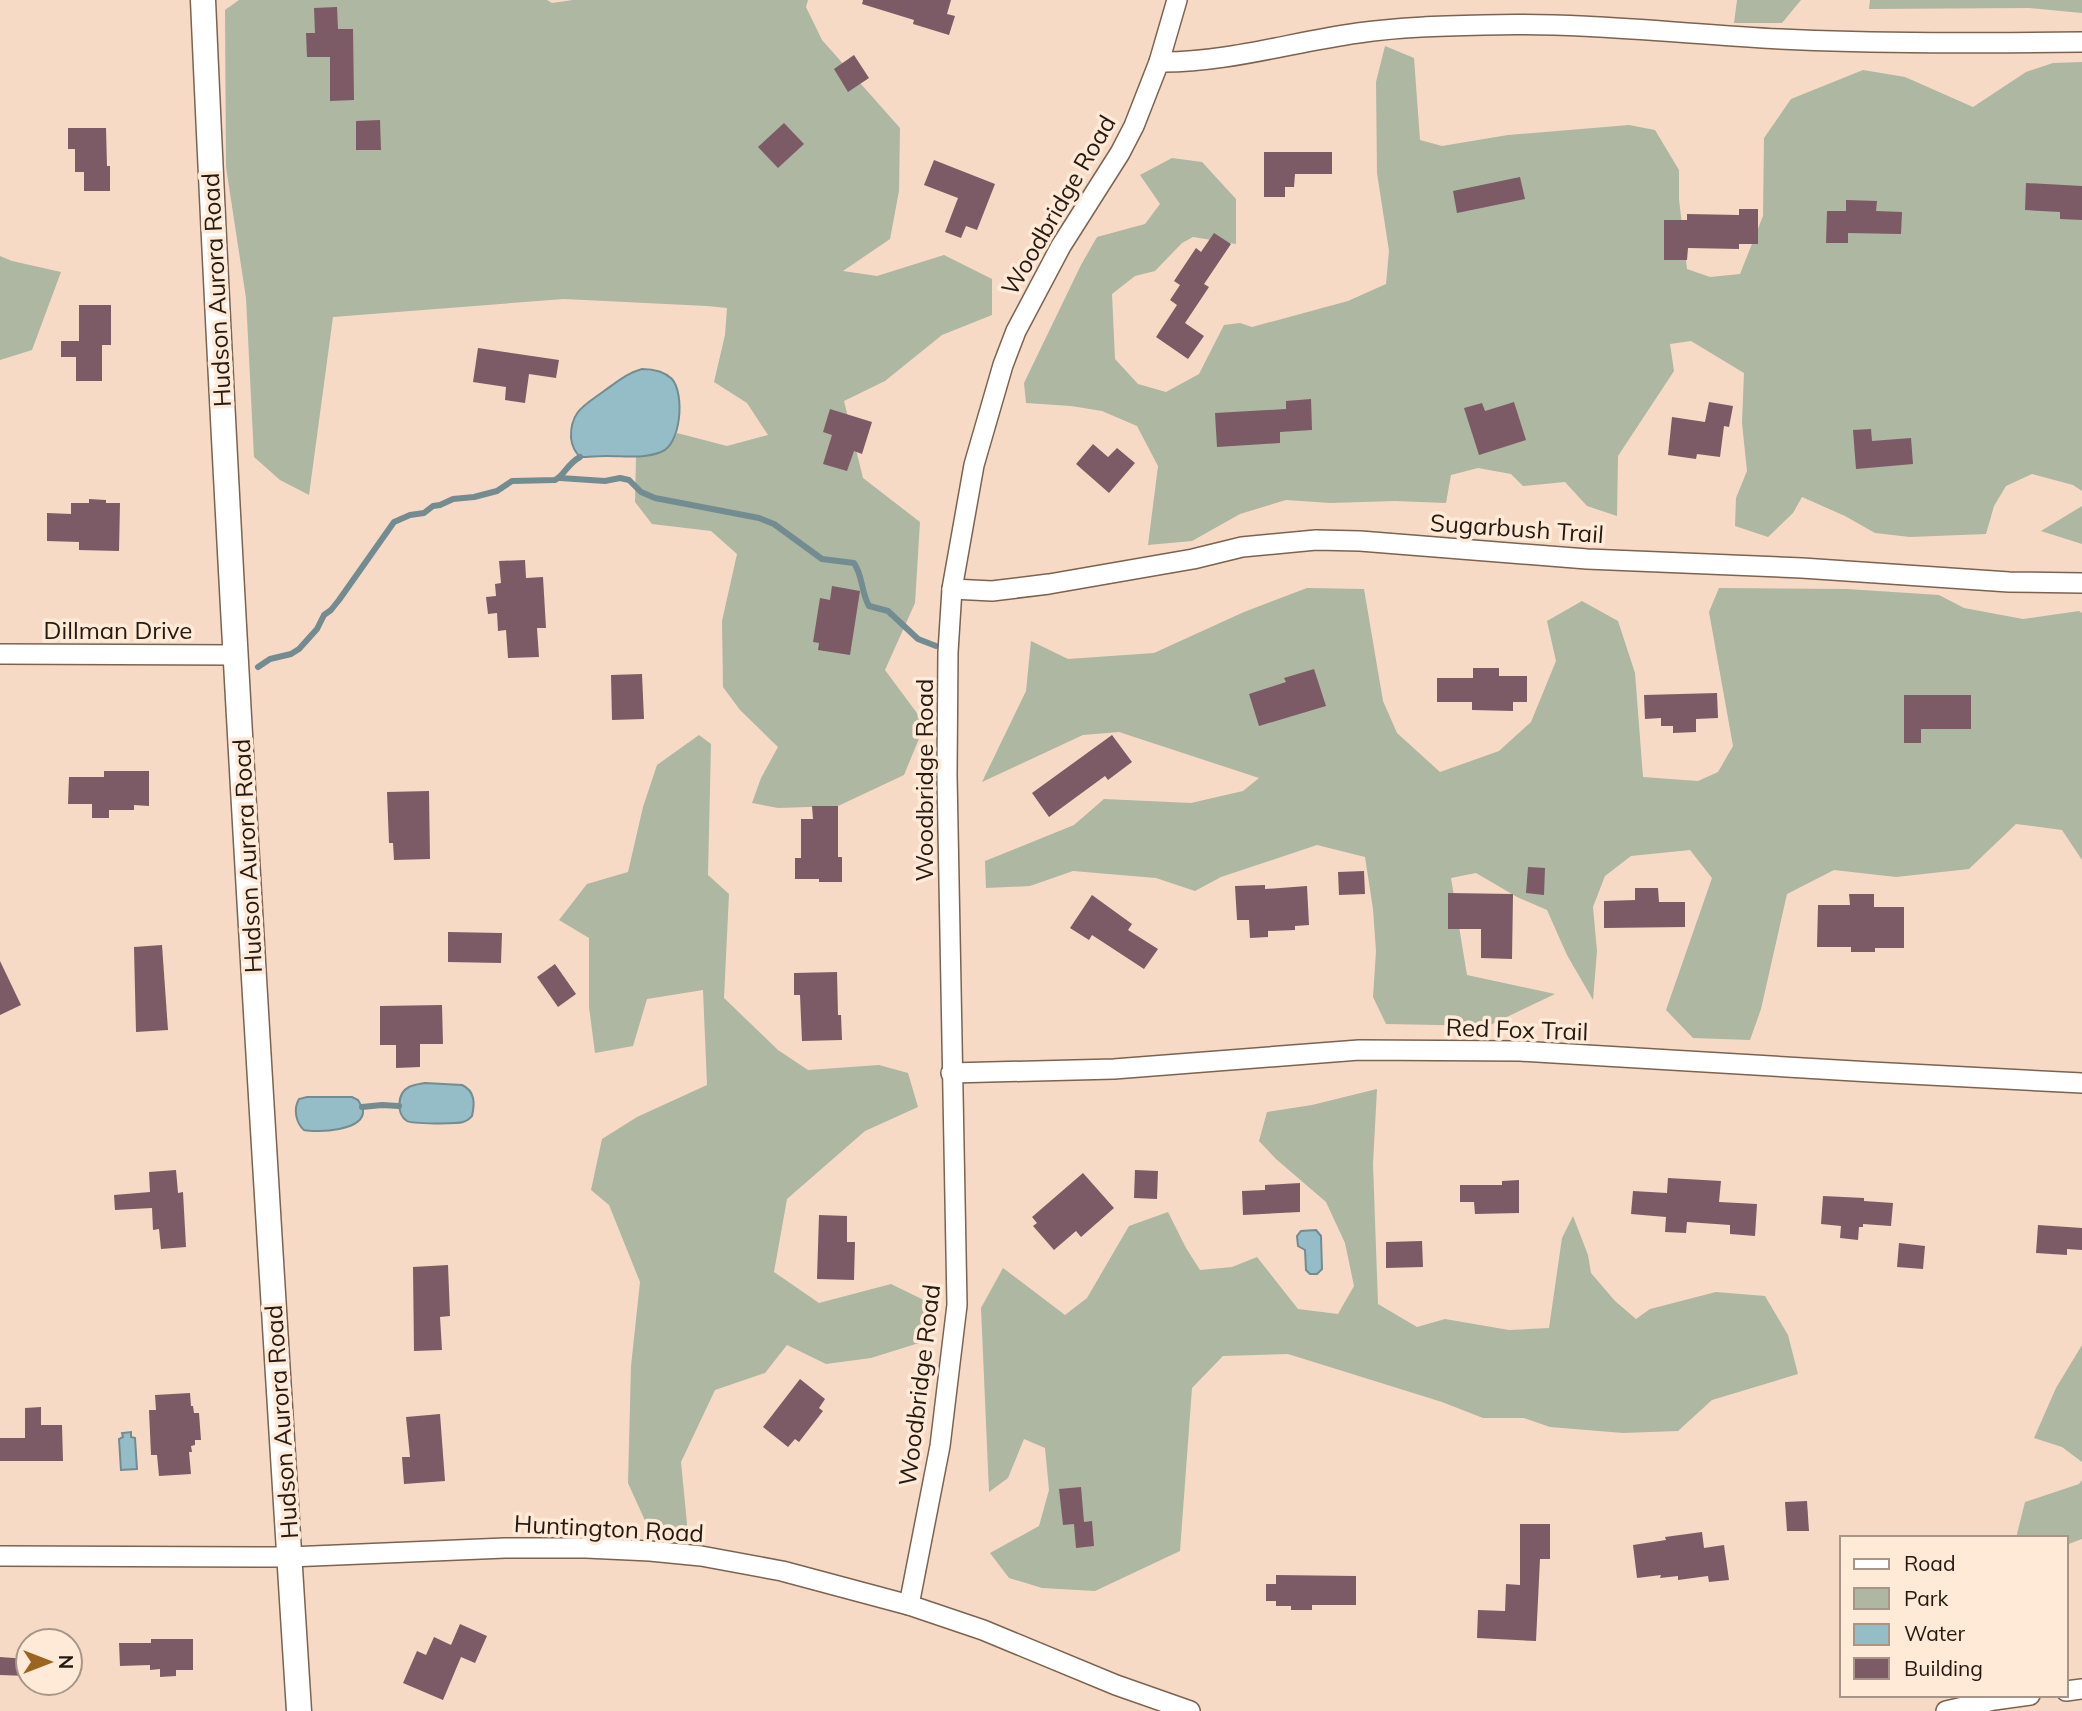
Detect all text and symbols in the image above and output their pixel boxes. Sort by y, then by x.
street label: Woodbridge Road [994,110,1122,300]
street label: Hudson Aurora Road [195,172,237,408]
street label: Sugarbush Trail [1429,507,1605,549]
street label: Dillman Drive [44,615,192,645]
street label: Woodbridge Road [909,679,939,881]
street label: Hudson Aurora Road [226,738,268,974]
street label: Red Fox Trail [1445,1012,1589,1046]
street label: Woodbridge Road [892,1282,946,1488]
street label: Hudson Aurora Road [258,1304,304,1540]
street label: Huntington Road [513,1508,705,1548]
legend [1840,1536,2068,1697]
text: Road [1904,1550,1955,1576]
text: Park [1904,1585,1948,1611]
text: Water [1904,1620,1965,1646]
north arrow [14,1627,84,1697]
text: N [54,1655,78,1669]
text: Building [1904,1655,1983,1681]

